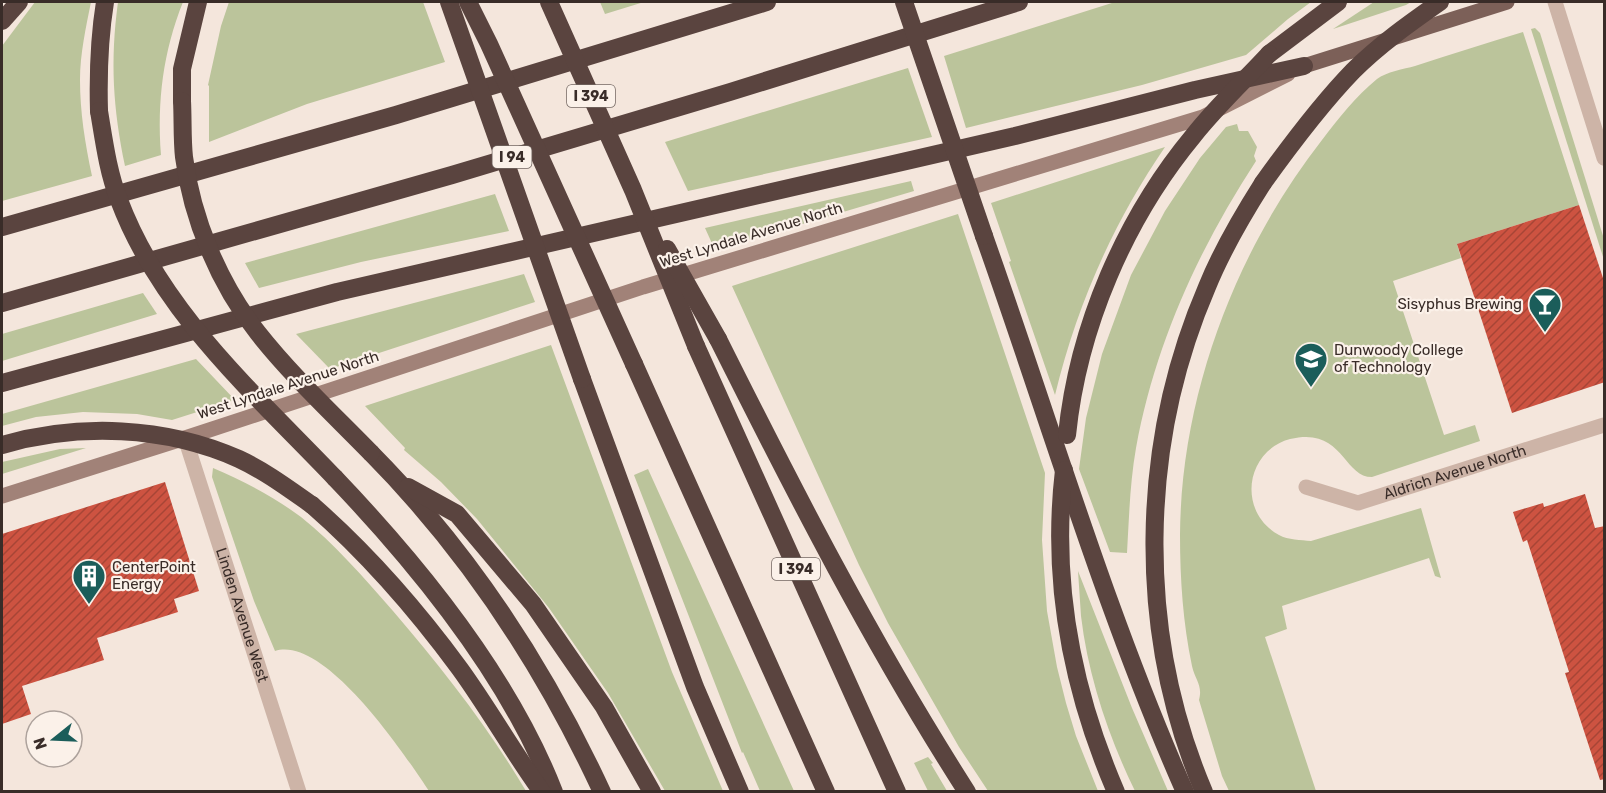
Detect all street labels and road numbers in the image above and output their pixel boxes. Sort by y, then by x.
road number: I 394 [567,85,615,107]
road number: I 94 [492,146,532,168]
street label: West Lyndale Avenue North [657,199,845,271]
street label: West Lyndale Avenue North [195,347,381,423]
street label: Aldrich Avenue North [1381,441,1528,503]
street label: Linden Avenue West [212,545,272,685]
road number: I 394 [772,558,820,580]

